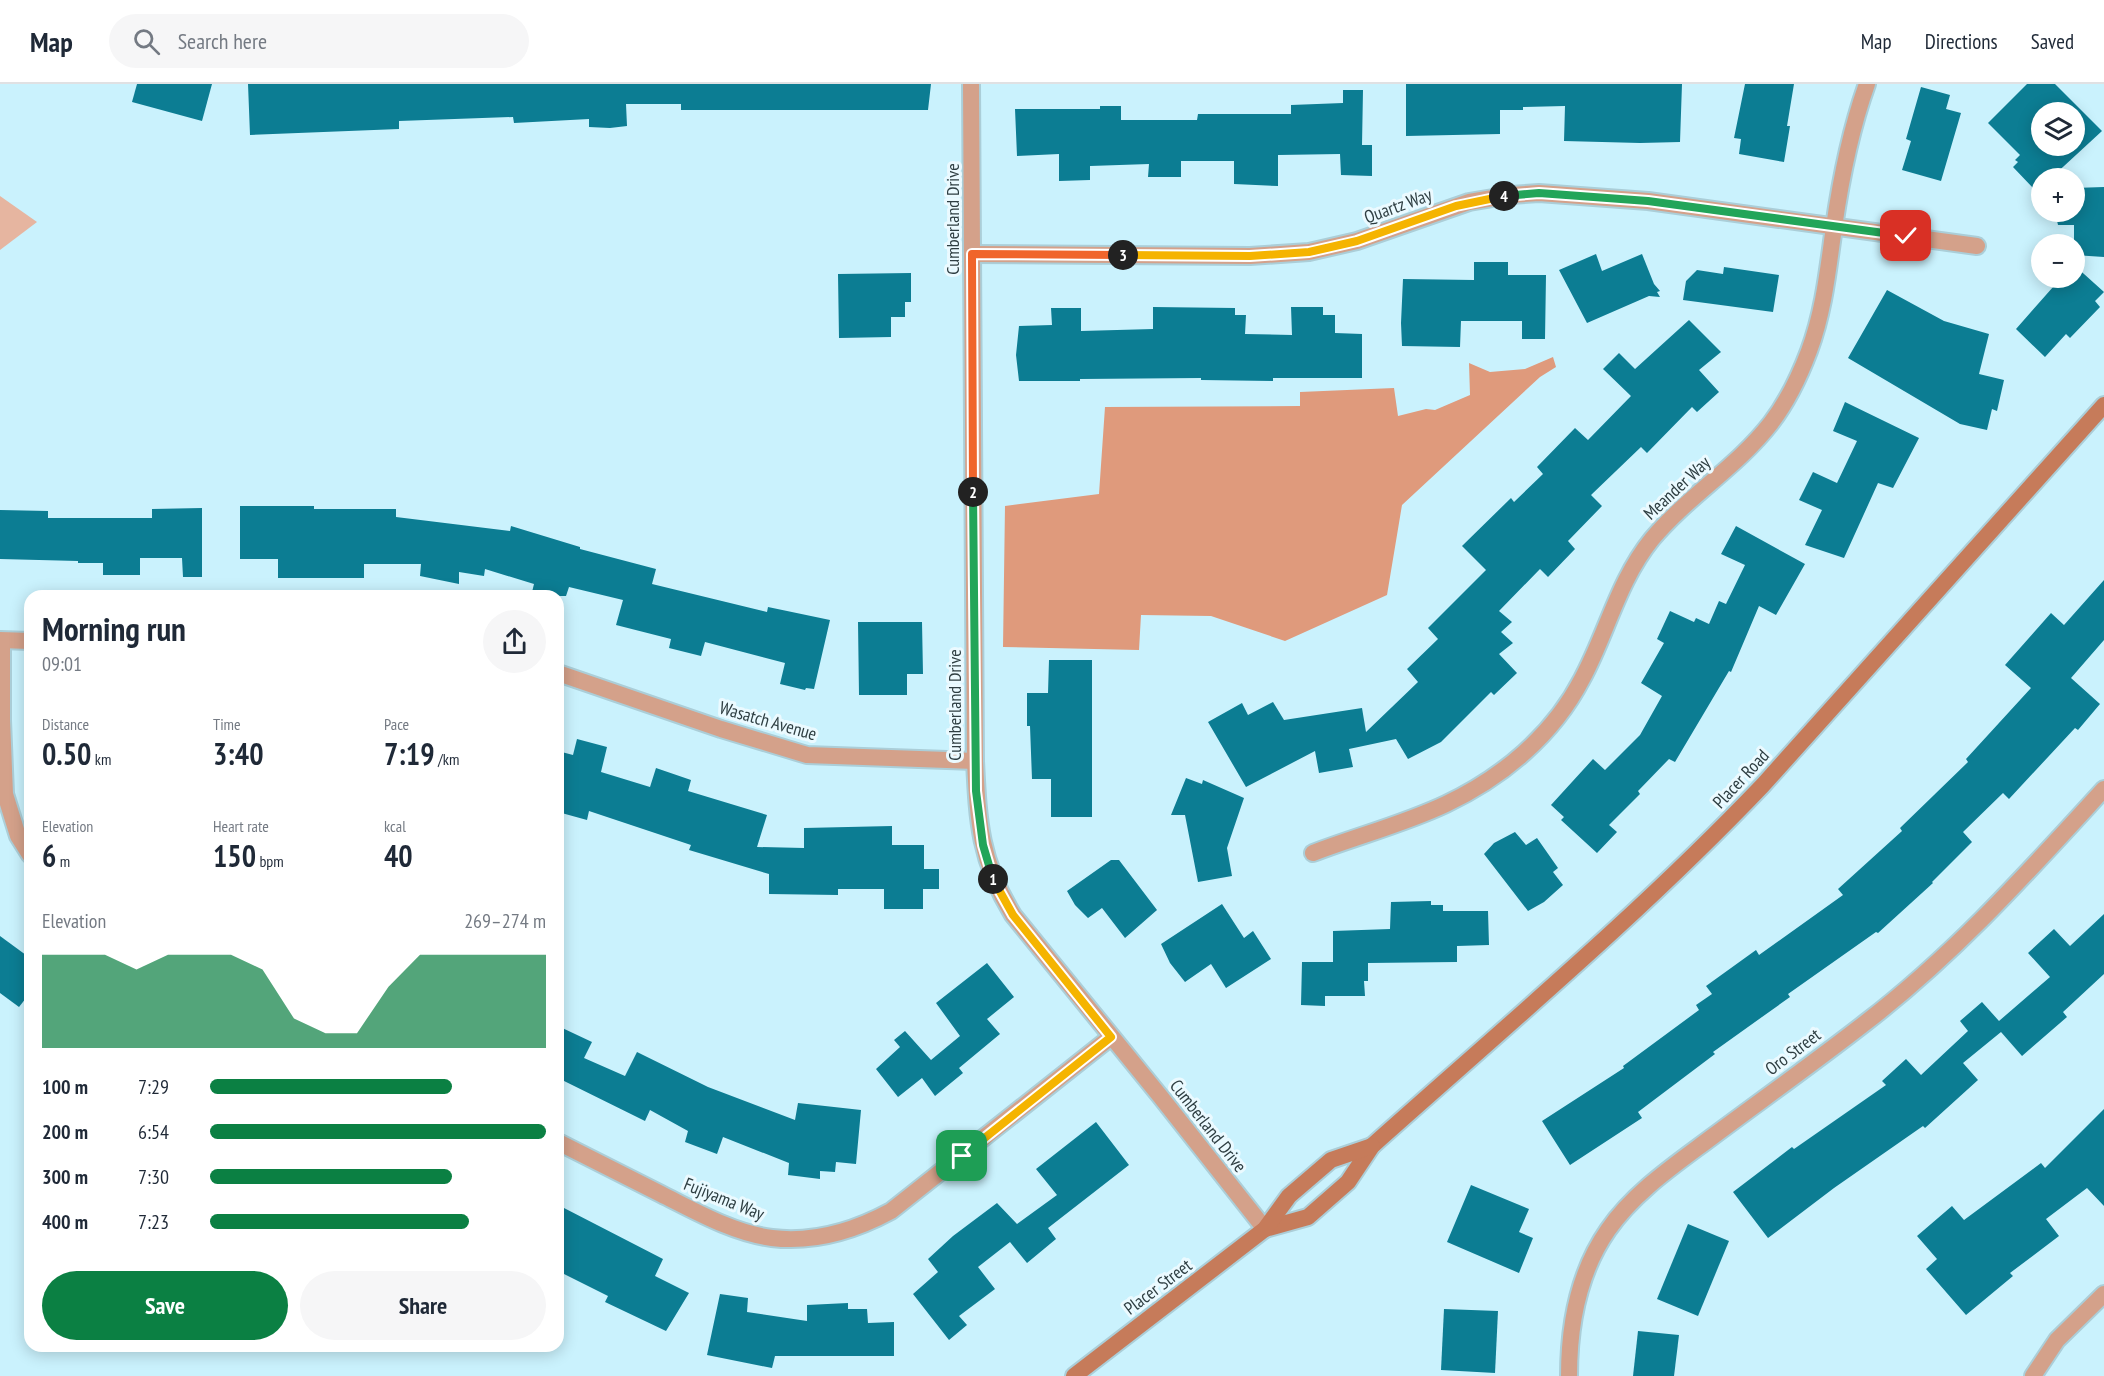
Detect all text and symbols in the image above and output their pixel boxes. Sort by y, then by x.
search box [109,14,529,68]
text: Map [30,23,73,60]
icon: search [130,25,163,58]
text: Search here [178,27,267,55]
text: Map [1861,28,1892,55]
text: Directions [1925,28,1998,55]
text: Saved [2031,28,2074,55]
map controls [2031,102,2085,288]
button: layers [2031,102,2085,156]
street label: Cumberland Drive [941,163,964,275]
button: + [2031,168,2085,222]
pin: 4 [1489,181,1519,211]
street label: Quartz Way [1361,183,1435,228]
text: 4 [1500,186,1508,206]
pin [1880,210,1931,261]
icon: check [1889,219,1922,252]
button: − [2031,234,2085,288]
pin: 3 [1108,240,1138,270]
text: 3 [1119,245,1127,265]
street label: Meander Way [1638,451,1715,524]
pin: 2 [958,477,988,507]
text: 2 [969,482,977,502]
text: Morning run [42,607,186,650]
button: share [483,610,546,673]
street label: Cumberland Drive [943,649,966,761]
text: 09:01 [42,651,82,677]
street label: Wasatch Avenue [717,696,819,745]
text: Distance [42,714,89,734]
text: Time [213,714,241,734]
text: Pace [384,714,409,734]
text: 0.50 [42,734,91,773]
text: 3:40 [213,734,264,773]
text: 7:19 [384,734,435,773]
street label: Placer Road [1707,744,1774,813]
text: km [91,749,111,769]
text: /km [435,749,459,769]
text: Elevation [42,816,93,836]
text: Heart rate [213,816,269,836]
text: kcal [384,816,406,836]
text: 6 [42,836,56,875]
text: 150 [213,836,256,875]
text: 40 [384,836,413,875]
text: m [56,851,70,871]
text: bpm [256,851,284,871]
pin: 1 [978,864,1008,894]
text: 1 [989,869,997,889]
text: Elevation [42,908,106,934]
text: 269–274 m [464,908,546,934]
street label: Oro Street [1760,1023,1825,1080]
text: 100 m [42,1074,88,1100]
text: 7:29 [138,1074,169,1100]
street label: Cumberland Drive [1165,1075,1252,1177]
text: 200 m [42,1119,88,1145]
text: 6:54 [138,1119,169,1145]
pin [936,1130,987,1181]
icon: arrive [945,1139,978,1172]
text: 300 m [42,1164,88,1190]
text: 7:30 [138,1164,169,1190]
street label: Fujiyama Way [681,1172,768,1225]
text: 400 m [42,1209,88,1235]
text: 7:23 [138,1209,169,1235]
street label: Placer Street [1119,1254,1196,1320]
button: Save [42,1271,288,1340]
button: Share [300,1271,546,1340]

